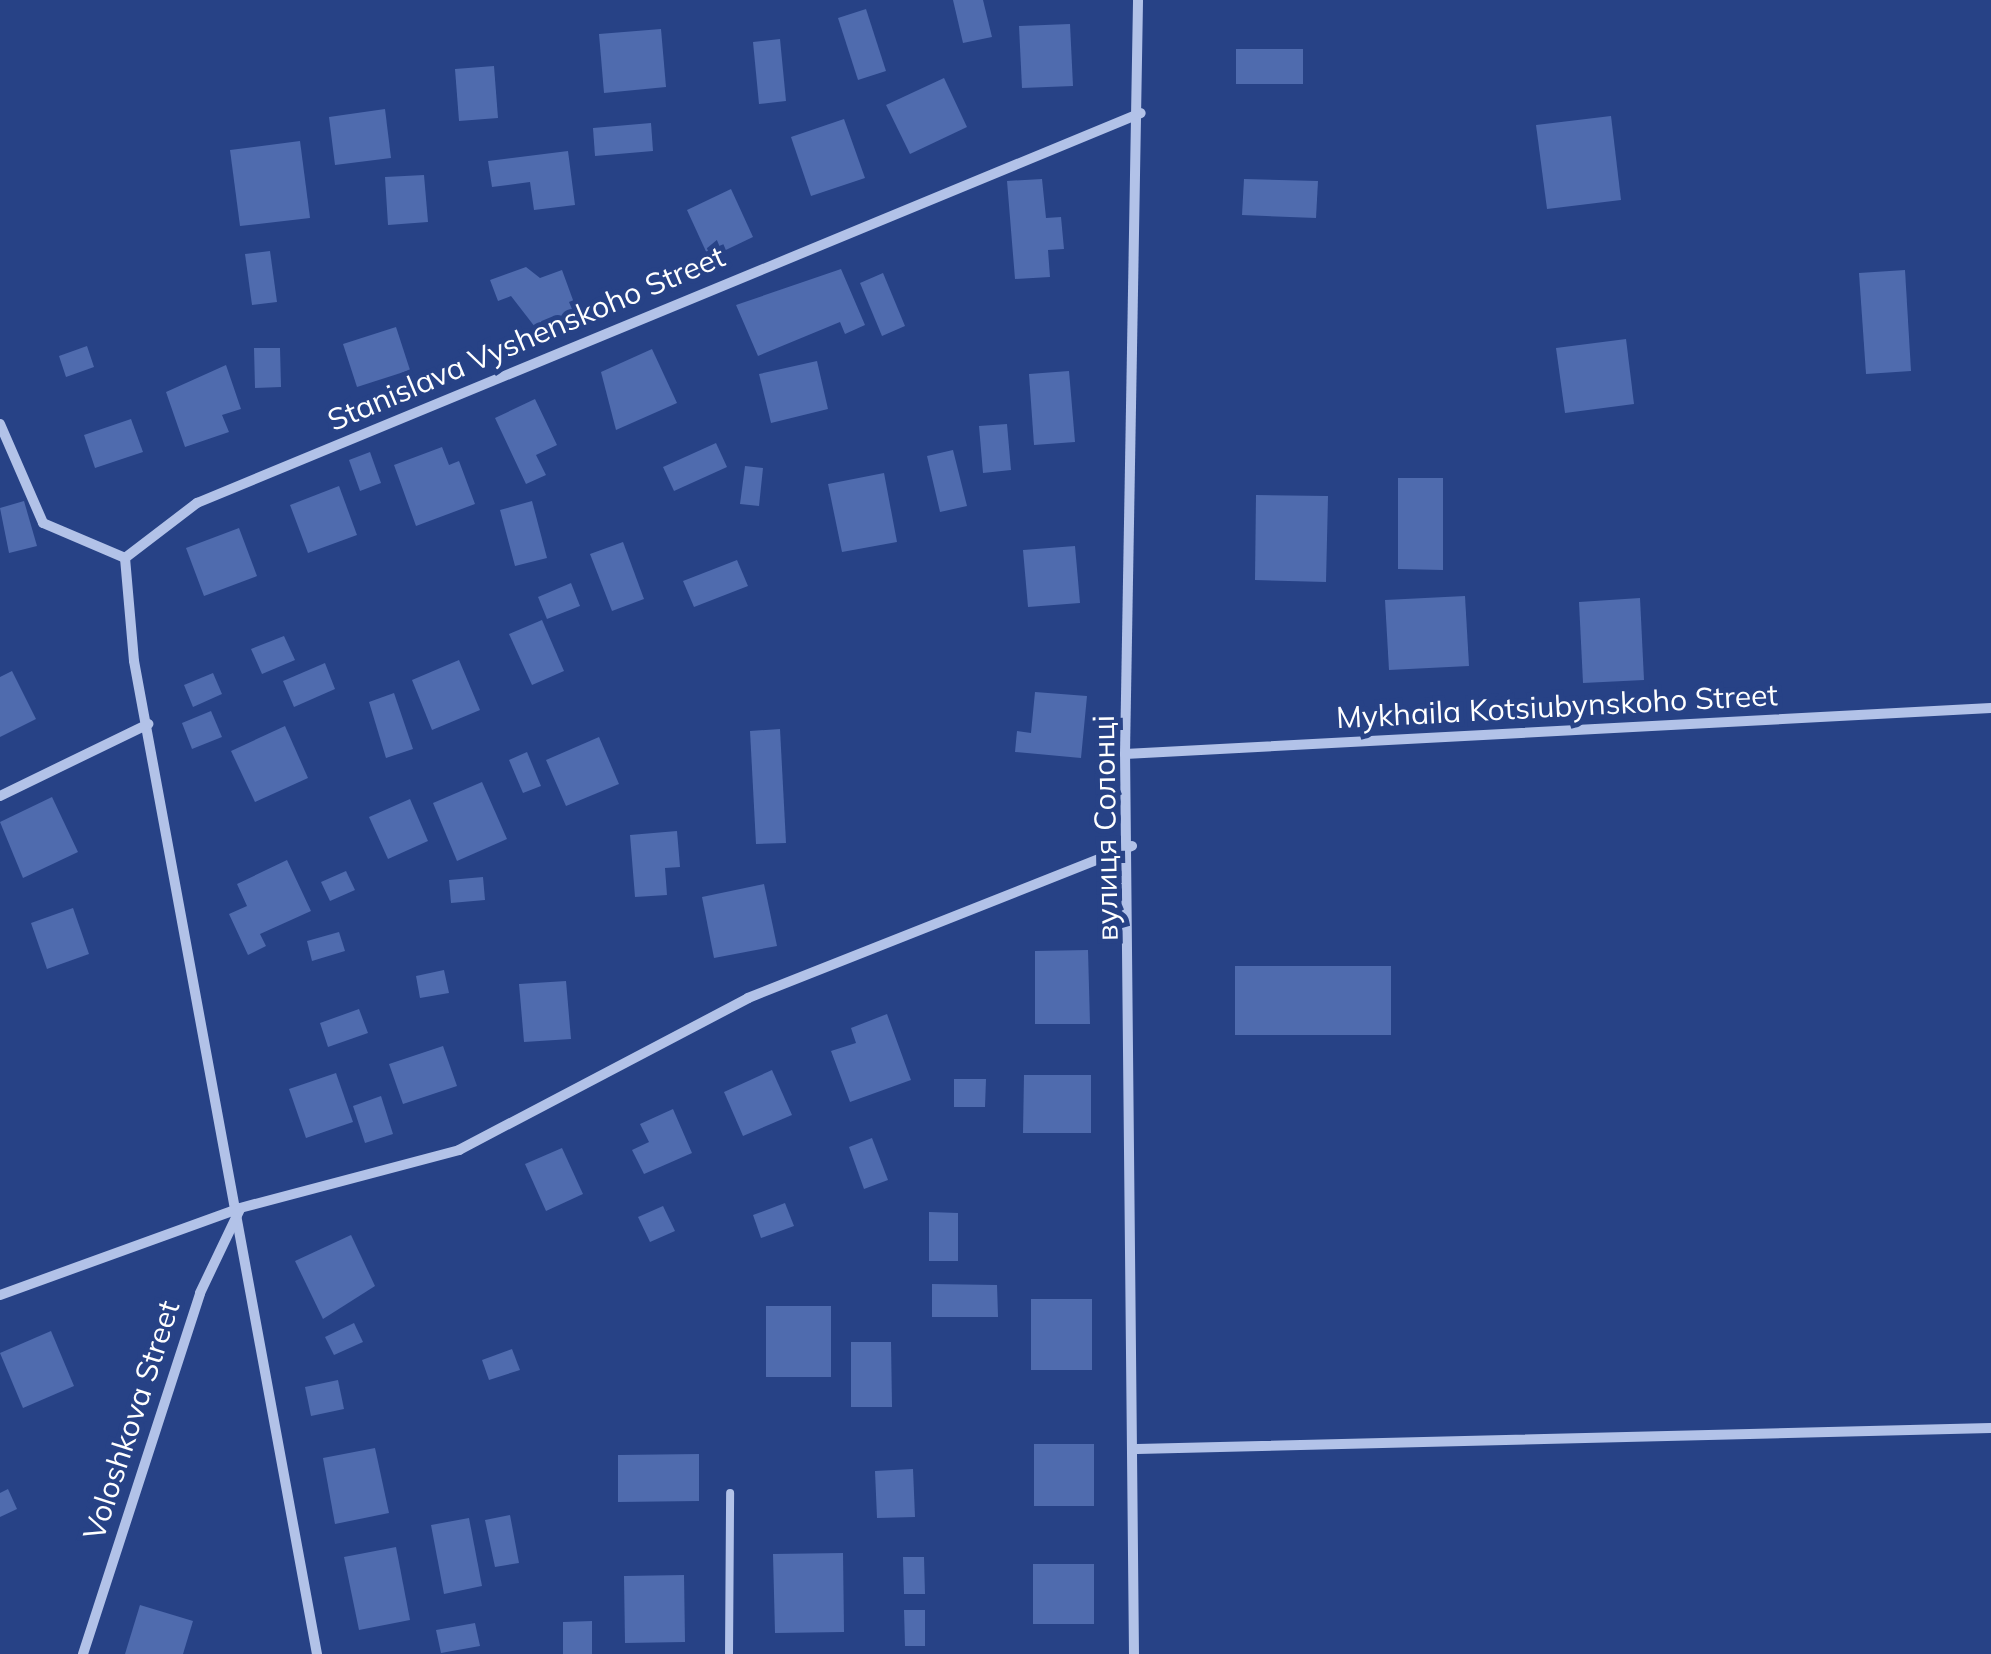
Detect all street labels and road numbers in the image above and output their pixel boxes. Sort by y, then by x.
street label: Stanislava Vyshenskoho Street [322,238,730,438]
street label: Mykhaila Kotsiubynskoho Street [1335,676,1779,736]
street label: вулиця Солонці [1085,715,1125,941]
street label: Voloshkova Street [75,1296,187,1544]

